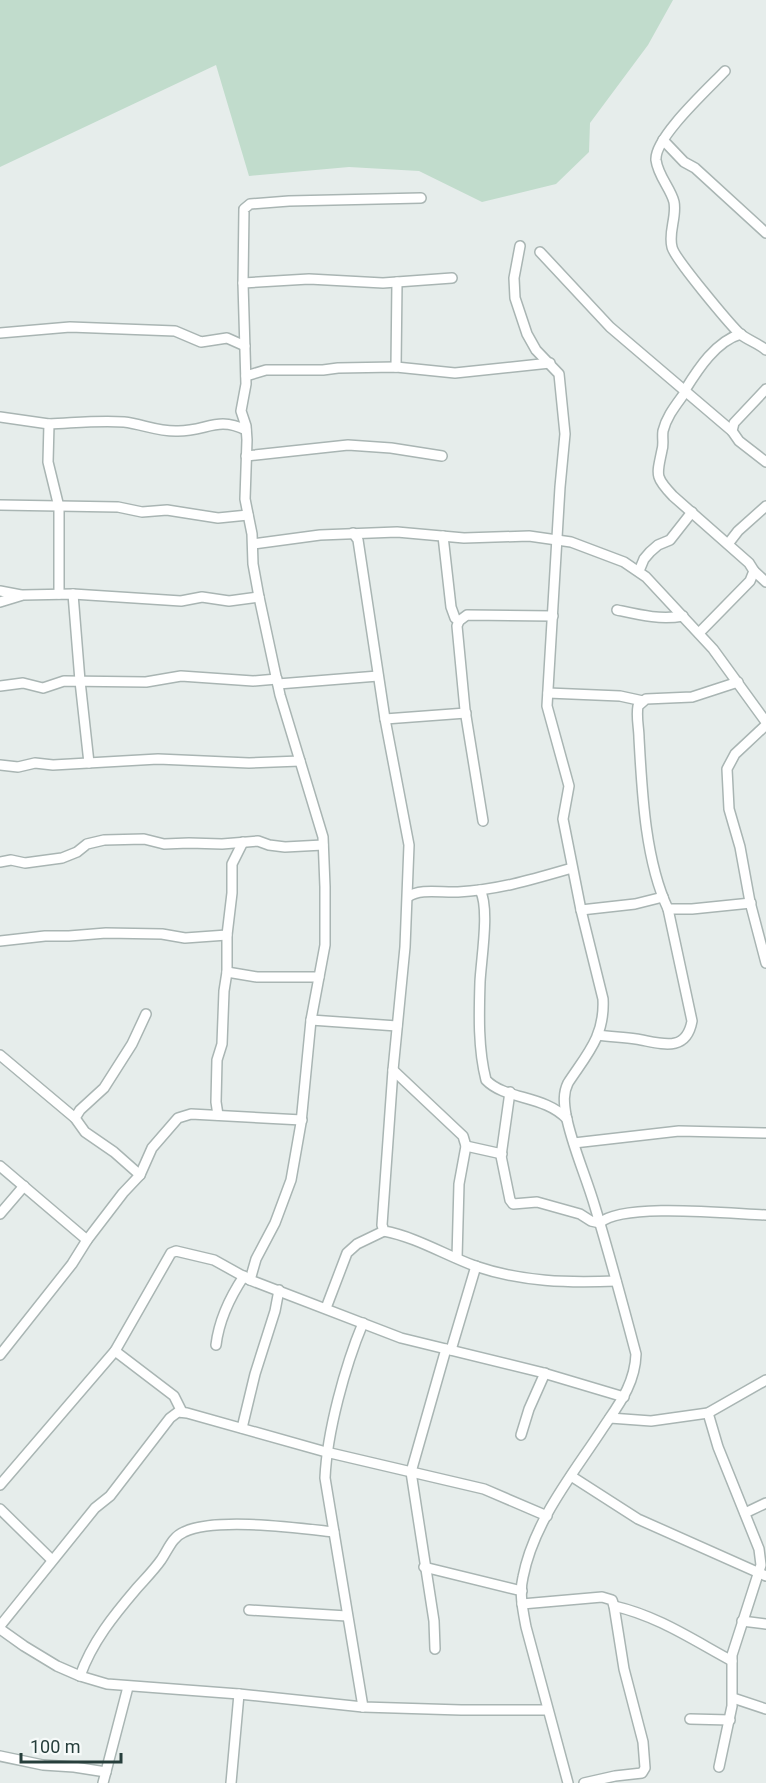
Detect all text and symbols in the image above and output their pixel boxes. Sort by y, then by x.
scale bar [21,1726,122,1764]
text: 100 m [30,1736,81,1757]

